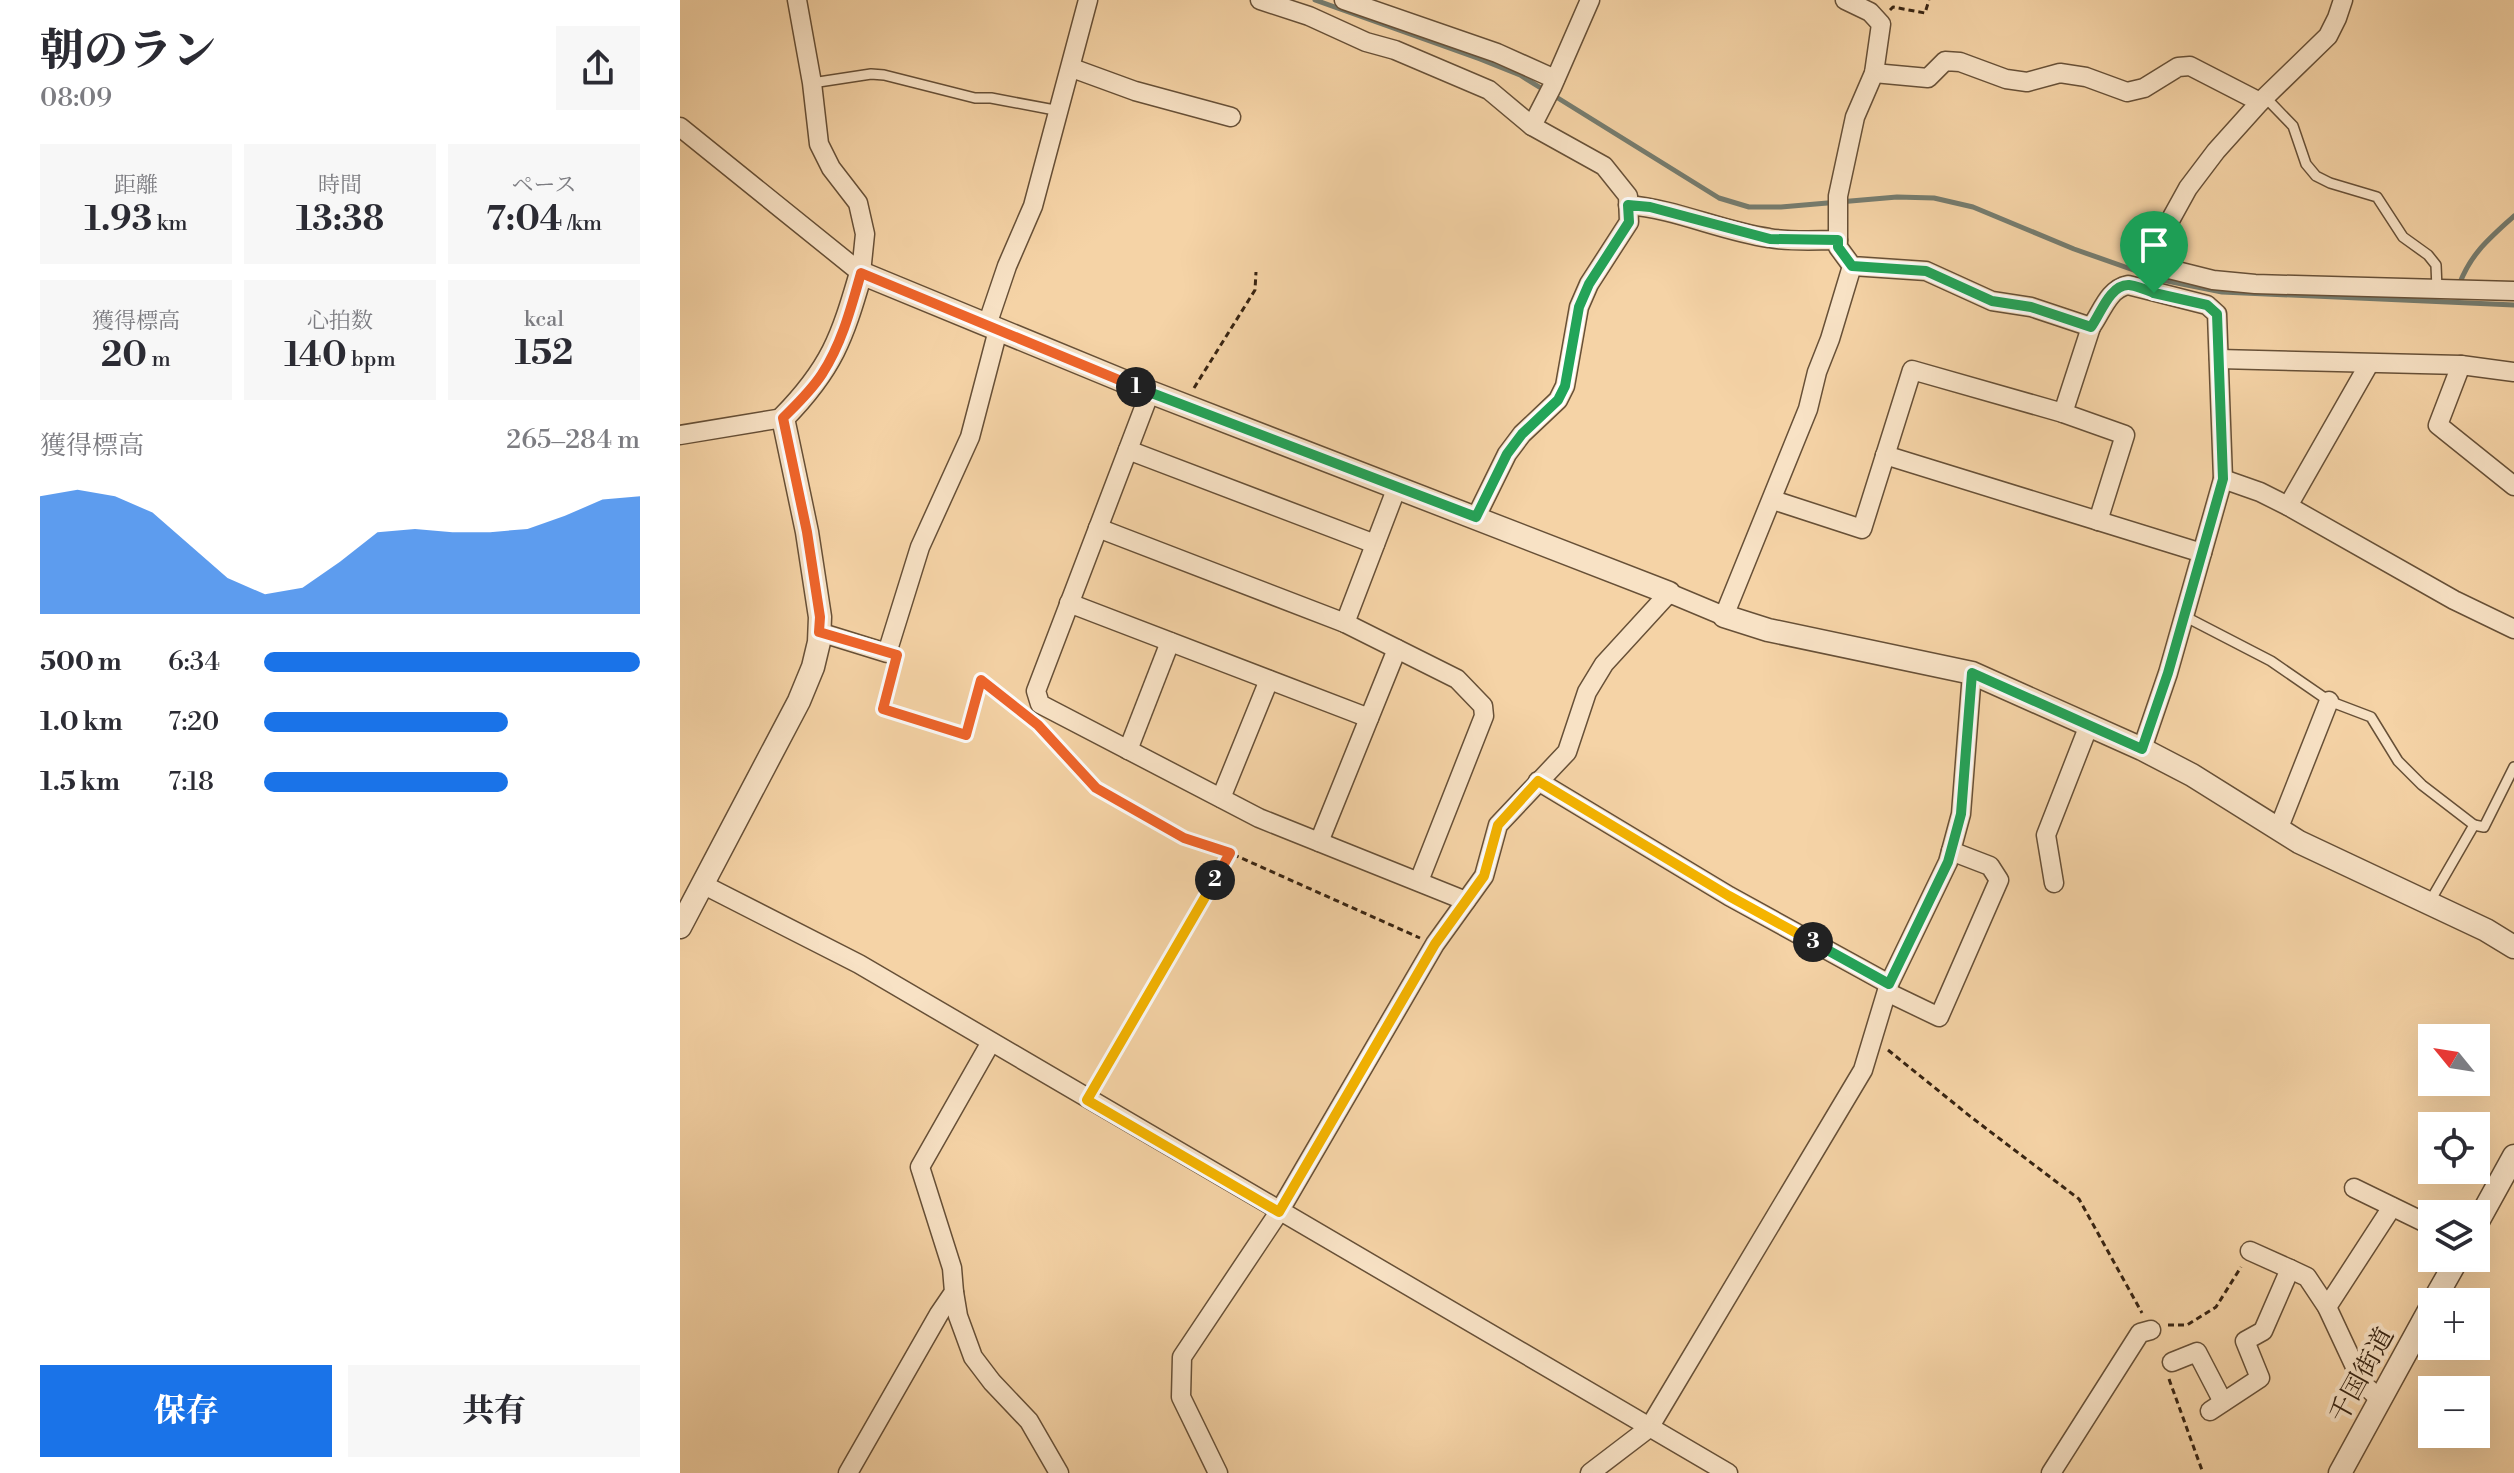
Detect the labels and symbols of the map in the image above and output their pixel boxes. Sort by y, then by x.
pin [2120,211,2188,293]
pin: 1 [1116,367,1156,407]
pin: 2 [1195,860,1235,900]
pin: 3 [1793,922,1833,962]
north arrow [2418,1024,2490,1096]
street label: 千国街道 [2323,1322,2401,1429]

